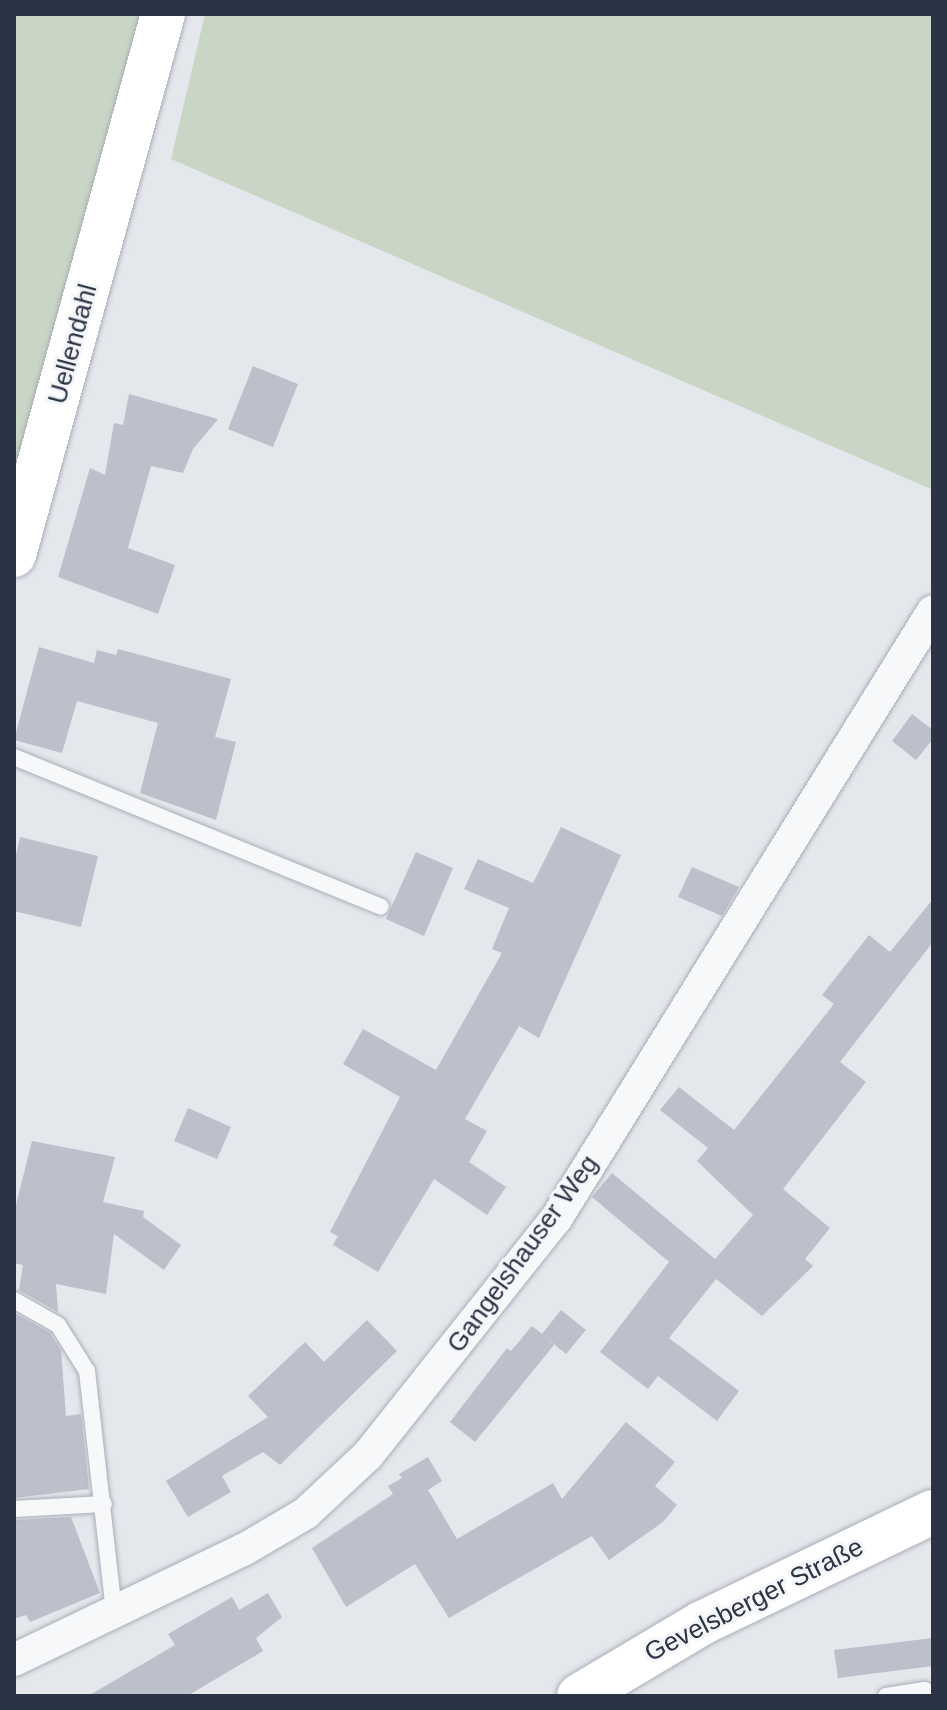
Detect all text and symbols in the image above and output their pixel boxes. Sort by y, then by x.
street label: Uellendahl [42,281,104,407]
street label: Gangelshauser Weg [441,1149,605,1359]
street label: Gevelsberger Straße [639,1531,869,1669]

